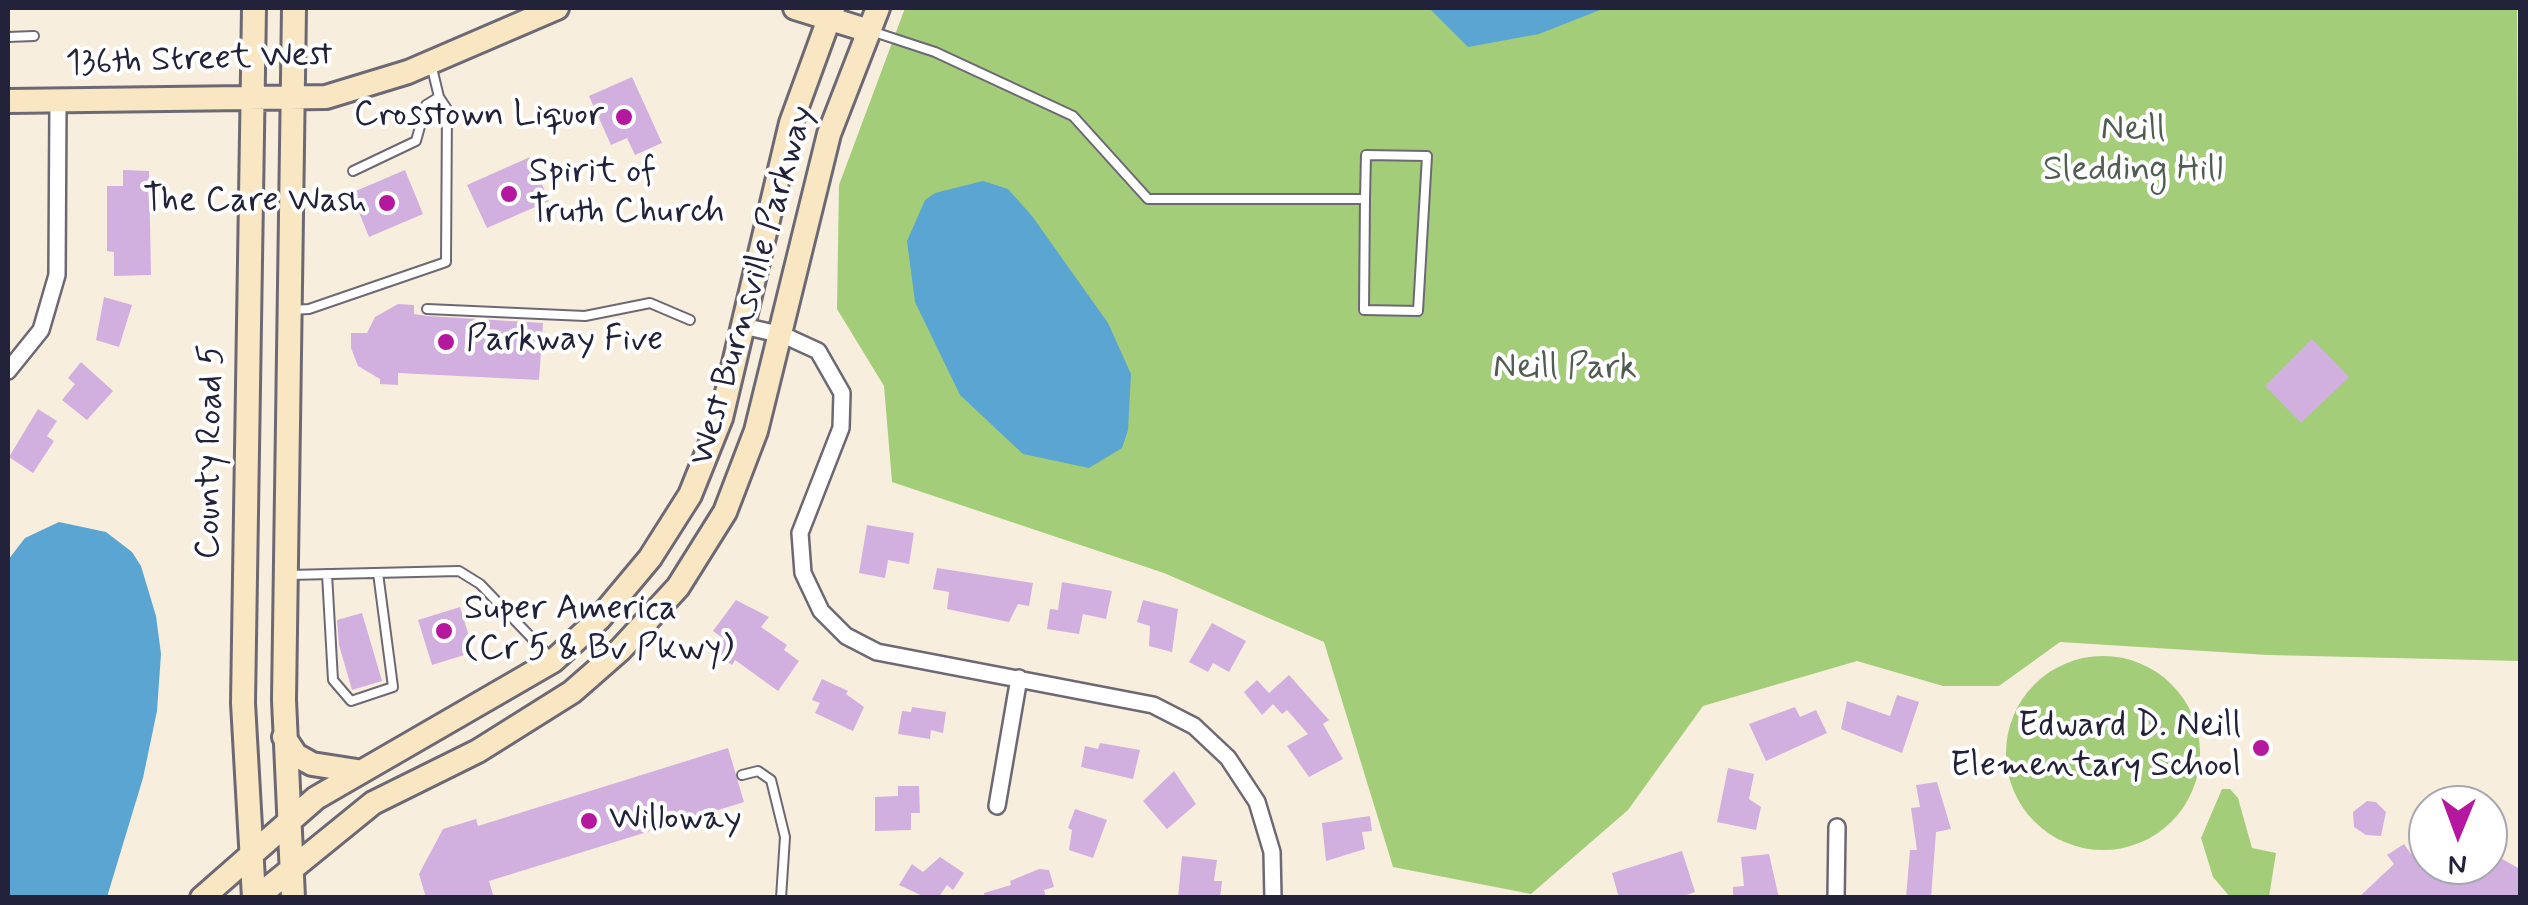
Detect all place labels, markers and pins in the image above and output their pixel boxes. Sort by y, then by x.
place label: Crosstown Liquor [354,96,604,138]
marker: Crosstown Liquor [613,106,635,128]
place label: Spirit of Truth Church [529,153,725,235]
place label: The Care Wash [143,182,367,224]
marker: Spirit of Truth Church [498,183,520,205]
marker: The Care Wash [376,192,398,214]
place label: Parkway Five [466,321,663,363]
marker: Parkway Five [435,331,457,353]
place label: Super America (Cr 5 & Bv Pkwy) [464,590,734,672]
marker: Super America (Cr 5 & Bv Pkwy) [433,620,455,642]
place label: Edward D. Neill Elementary School [1950,707,2241,789]
marker: Edward D. Neill Elementary School [2250,737,2272,759]
place label: Willoway [609,800,742,842]
marker: Willoway [578,810,600,832]

